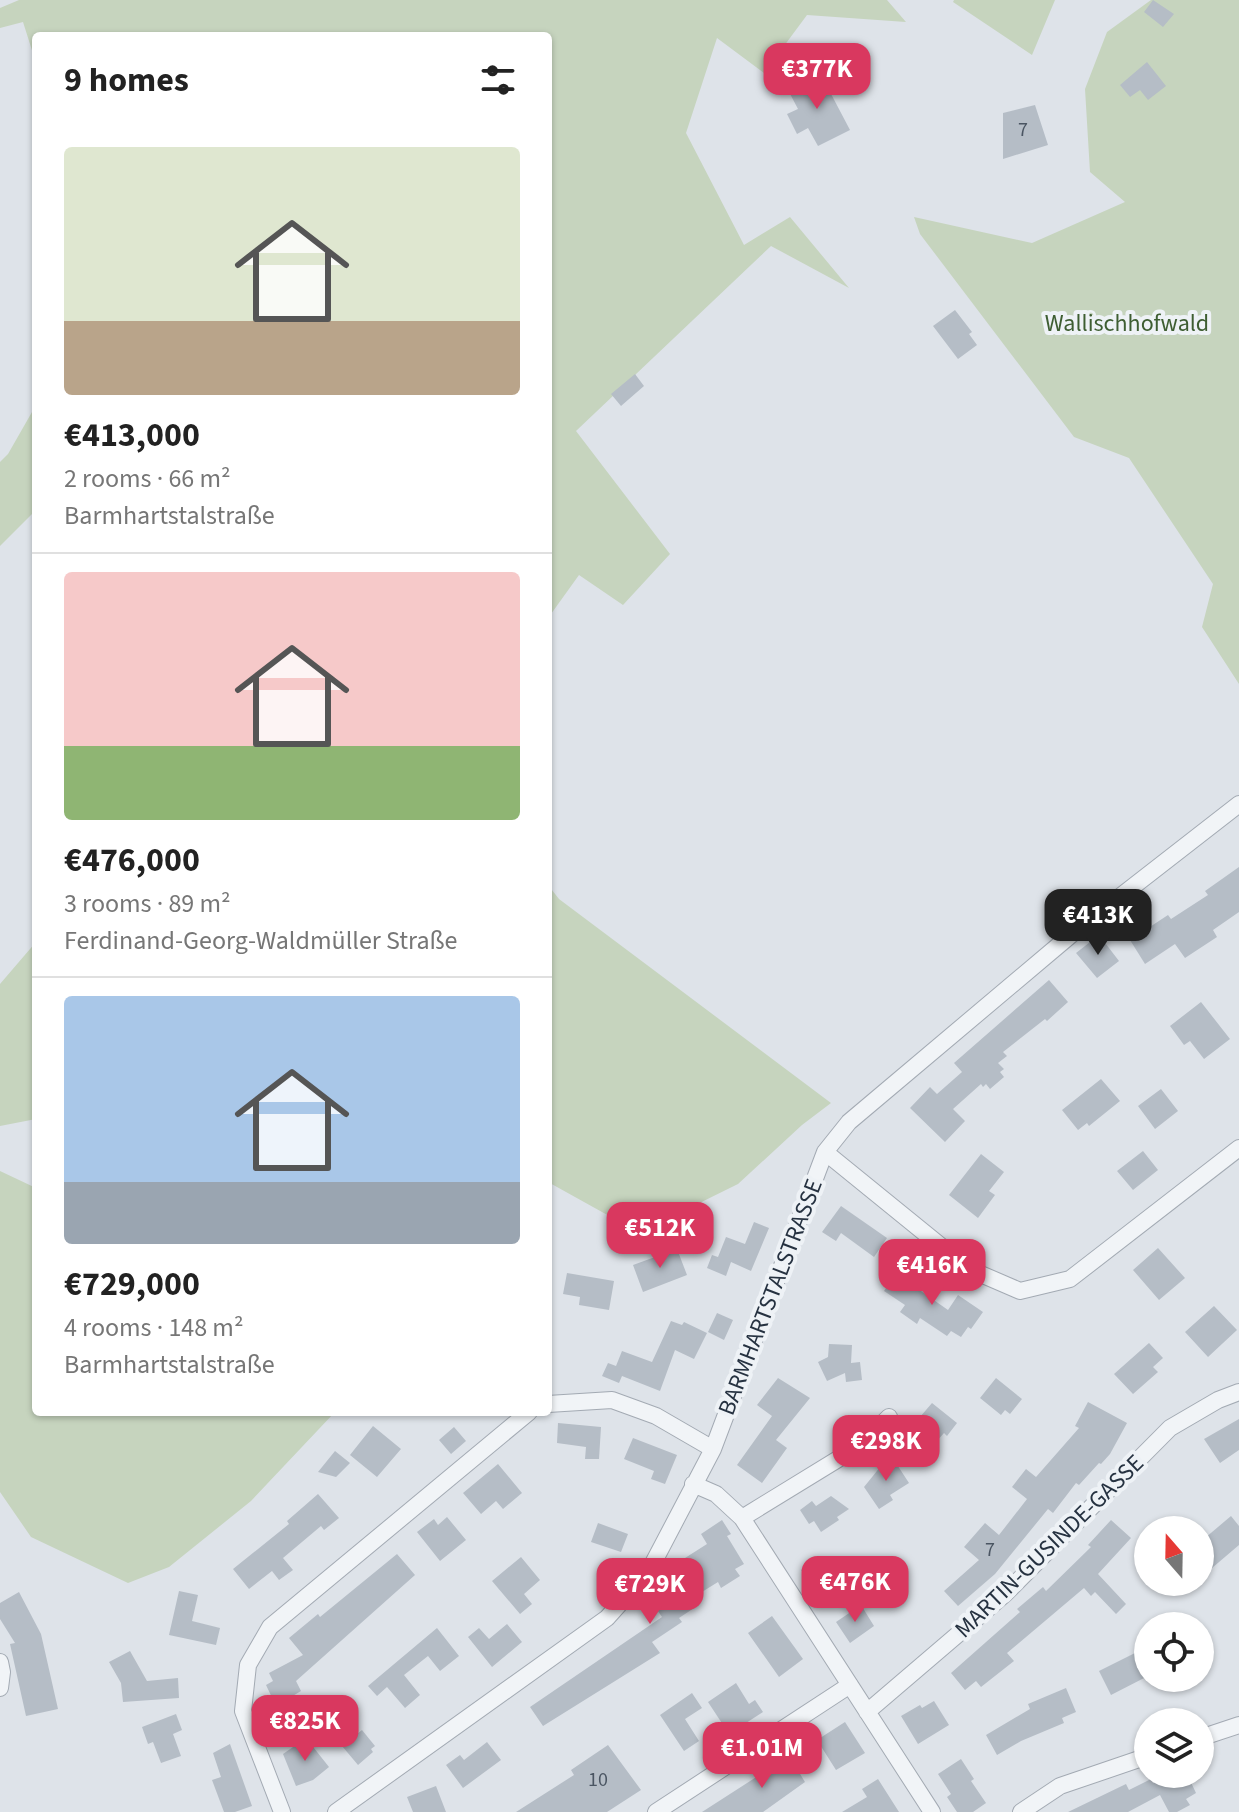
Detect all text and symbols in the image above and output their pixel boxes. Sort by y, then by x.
pin: €377K [761,43,873,111]
text: €377K [782,50,852,87]
text: 9 homes [64,56,189,105]
icon: filters [476,58,520,102]
house number: 7 [1018,116,1028,144]
icon: home [220,199,364,343]
park label: Wallischhofwald [1045,306,1209,341]
text: €413,000 [64,411,200,460]
text: 2 rooms · 66 m² [64,460,231,497]
text: Barmhartstalstraße [64,497,275,534]
icon: home [220,624,364,768]
text: €476,000 [64,836,200,885]
text: 3 rooms · 89 m² [64,885,231,922]
pin: €413K [1042,889,1154,957]
text: €413K [1063,896,1133,933]
text: Ferdinand-Georg-Waldmüller Straße [64,922,457,959]
icon: home [220,1048,364,1192]
street label: BARMHARTSTALSTRASSE [709,1174,832,1420]
pin: €512K [604,1202,716,1270]
text: €512K [625,1209,695,1246]
pin: €416K [876,1239,988,1307]
text: €416K [897,1246,967,1283]
text: €729,000 [64,1260,200,1309]
text: 4 rooms · 148 m² [64,1309,243,1346]
text: Barmhartstalstraße [64,1346,275,1383]
pin: €298K [830,1415,942,1483]
text: €298K [851,1422,921,1459]
street label: MARTIN-GUSINDE-GASSE [947,1446,1152,1646]
north arrow [1134,1516,1214,1596]
map controls [1134,1516,1214,1788]
house number: 7 [985,1536,995,1564]
pin: €476K [799,1556,911,1624]
pin: €729K [594,1558,706,1626]
text: €476K [820,1563,890,1600]
text: €729K [615,1565,685,1602]
button: locate [1134,1612,1214,1692]
pin: €825K [249,1695,361,1763]
text: €825K [270,1702,340,1739]
button: layers [1134,1708,1214,1788]
pin: €1.01M [697,1722,827,1790]
text: €1.01M [721,1729,803,1766]
house number: 10 [588,1766,608,1794]

